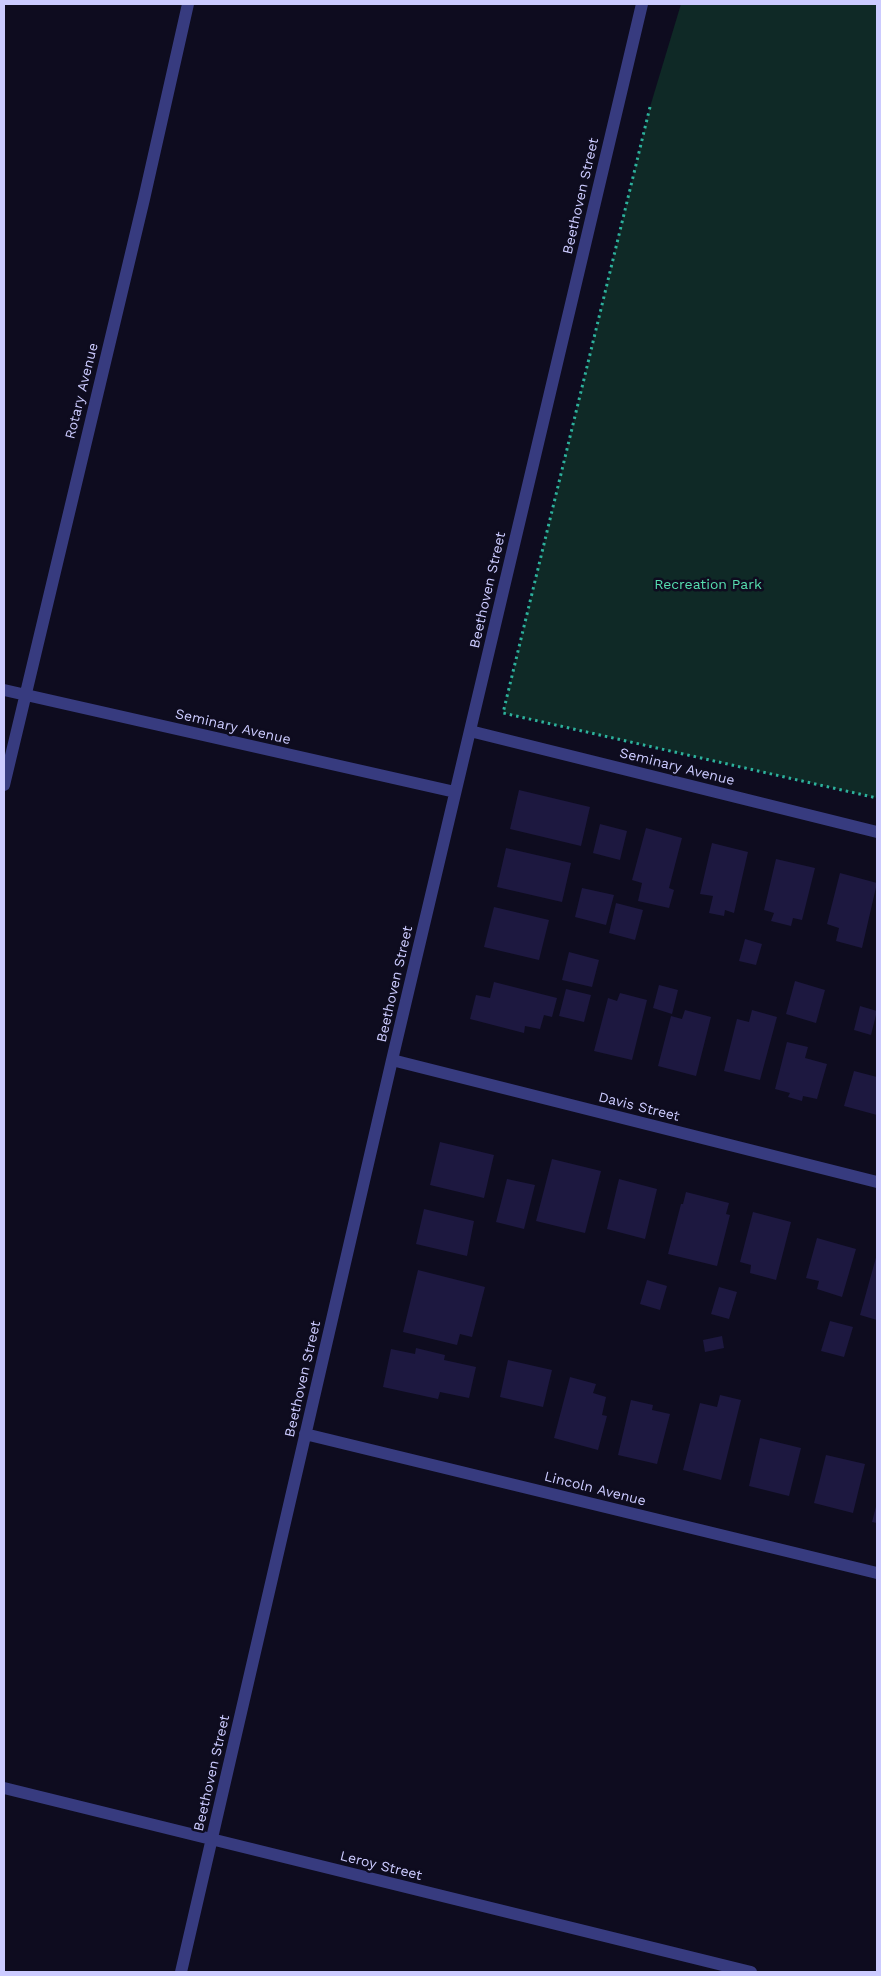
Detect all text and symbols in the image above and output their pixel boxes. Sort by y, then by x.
street label: Beethoven Street [559,136,603,256]
street label: Rotary Avenue [62,341,102,441]
street label: Beethoven Street [466,530,510,650]
park label: Recreation Park [654,577,762,593]
street label: Seminary Avenue [174,706,292,748]
street label: Seminary Avenue [618,745,736,789]
street label: Beethoven Street [373,924,417,1044]
street label: Davis Street [597,1089,681,1125]
street label: Beethoven Street [281,1319,325,1439]
street label: Lincoln Avenue [542,1468,648,1510]
street label: Beethoven Street [190,1713,234,1833]
street label: Leroy Street [338,1848,424,1884]

